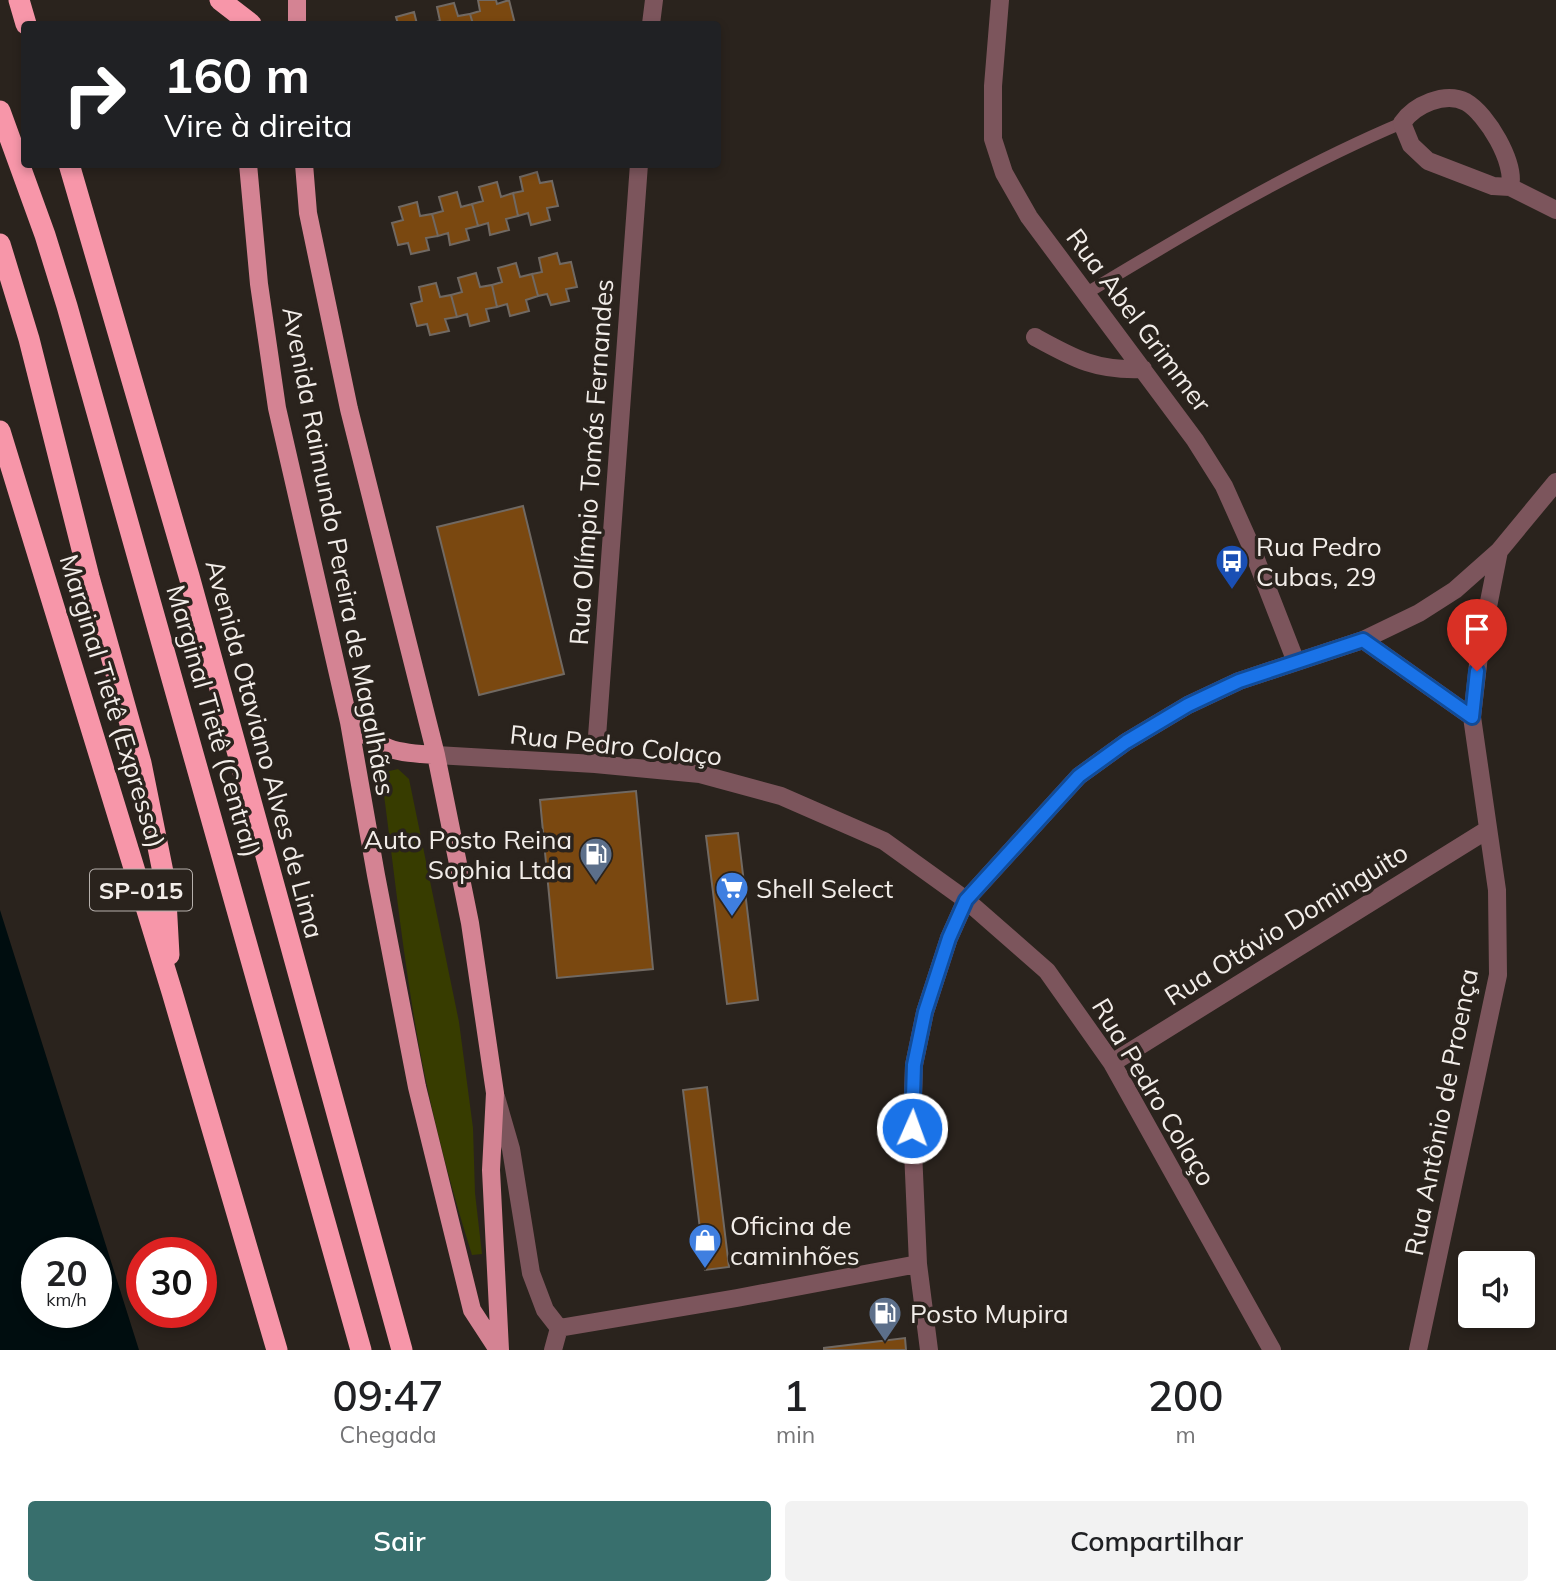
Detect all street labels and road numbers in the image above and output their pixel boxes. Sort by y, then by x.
street label: Rua Abel Grimmer [1059,222,1219,419]
street label: Rua Olímpio Tomás Fernandes [562,278,620,646]
street label: Avenida Raimundo Pereira de Magalhães [275,304,403,798]
street label: Marginal Tietê (Expressa) [53,550,173,852]
street label: Avenida Otaviano Alves de Lima [198,556,332,942]
street label: Marginal Tietê (Central) [159,581,269,861]
street label: Rua Pedro Colaço [508,717,724,773]
street label: Rua Otávio Dominguito [1158,836,1414,1012]
road number: SP-015 [90,870,192,910]
street label: Rua Antônio de Proença [1397,966,1485,1258]
street label: Rua Pedro Colaço [1085,992,1223,1192]

